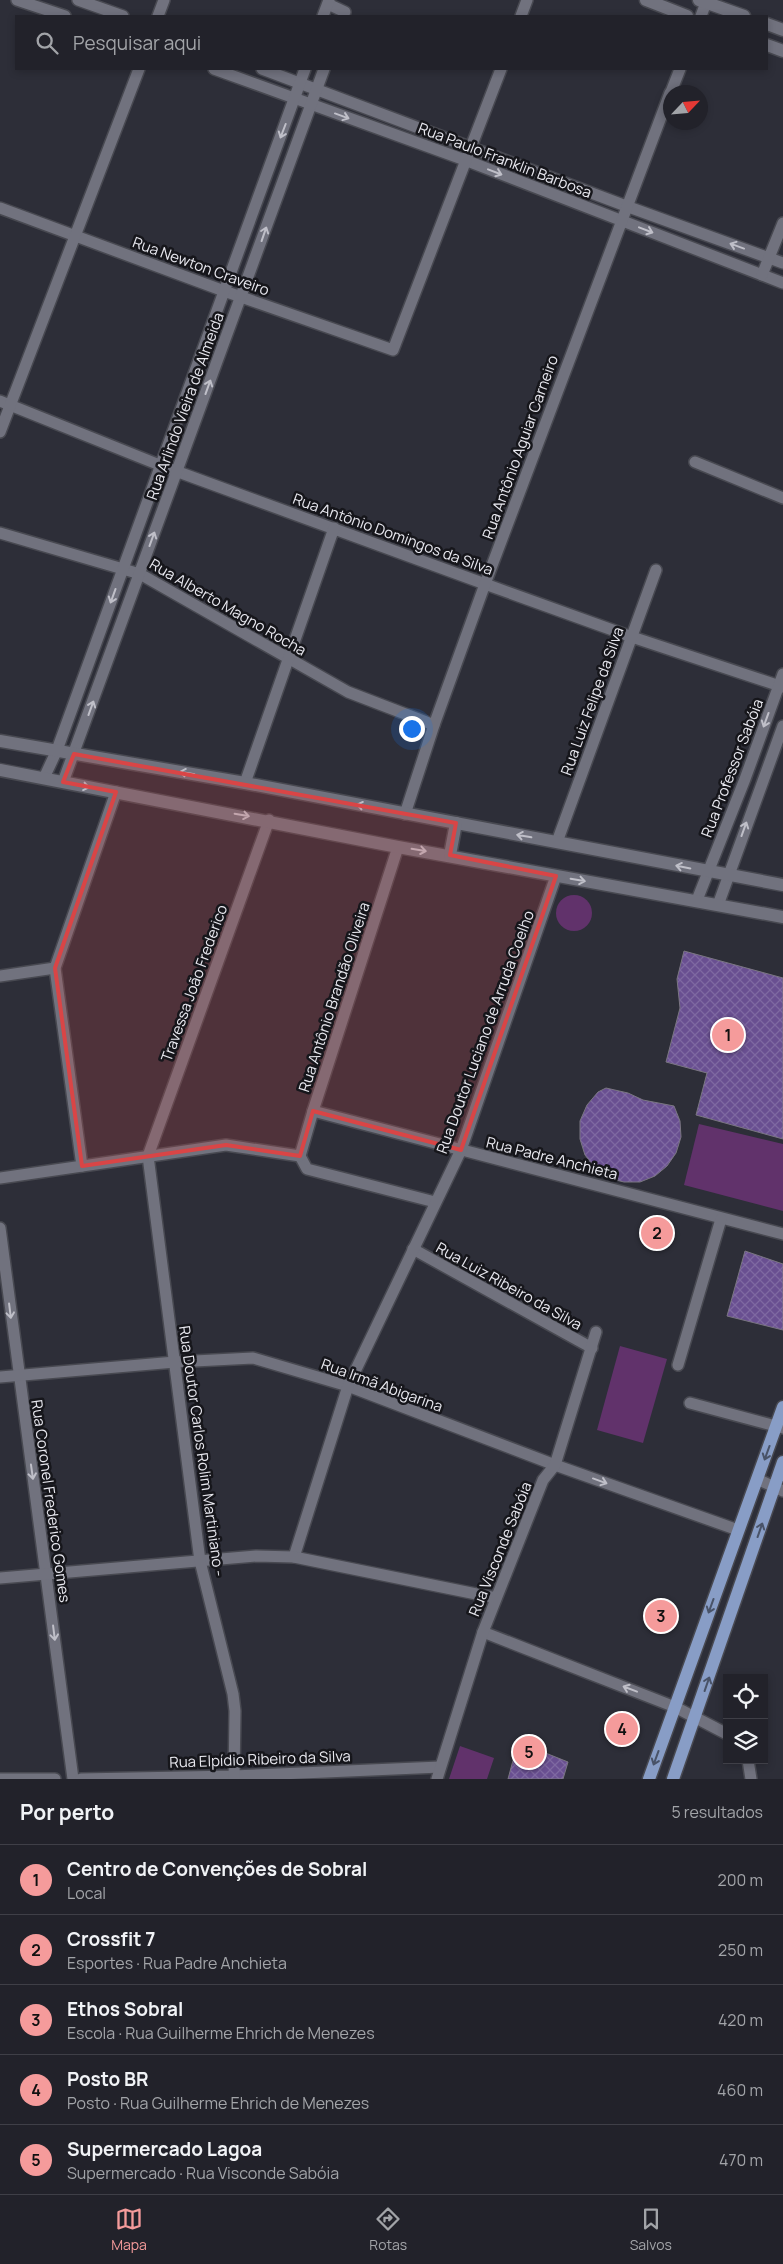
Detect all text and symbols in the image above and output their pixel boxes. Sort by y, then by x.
search box [15,15,768,70]
icon: search [33,29,61,57]
text: Pesquisar aqui [73,30,201,56]
north arrow [663,85,708,130]
one-way arrow [334,112,349,121]
street label: Rua Paulo Franklin Barbosa [415,117,595,203]
one-way arrow [278,123,287,138]
one-way arrow [487,167,502,177]
one-way arrow [259,226,269,242]
one-way arrow [638,226,654,235]
street label: Rua Newton Craveiro [130,232,272,301]
one-way arrow [730,241,745,250]
street label: Rua Arlindo Vieira de Almeida [141,309,229,503]
street label: Rua Antônio Aguiar Carneiro [477,352,563,542]
one-way arrow [204,379,213,395]
street label: Rua Antônio Domingos da Silva [290,488,496,580]
one-way arrow [148,532,157,547]
street label: Rua Alberto Magno Rocha [146,553,310,661]
one-way arrow [108,588,117,603]
street label: Rua Luiz Felipe da Silva [555,624,629,778]
street label: Rua Professor Sabóia [696,696,768,840]
one-way arrow [87,701,96,717]
one-way arrow [761,711,770,727]
your location [399,716,425,742]
one-way arrow [179,768,195,778]
one-way arrow [74,781,90,791]
one-way arrow [357,801,373,810]
one-way arrow [234,811,250,821]
one-way arrow [741,822,750,837]
one-way arrow [516,830,532,840]
one-way arrow [410,845,426,855]
one-way arrow [676,861,692,871]
one-way arrow [570,875,586,885]
street label: Rua Antônio Brandão Oliveira [293,899,375,1095]
street label: Travessa João Frederico [156,901,232,1064]
street label: Rua Doutor Luciano de Arruda Coelho [431,907,539,1157]
pin: 1 [712,1016,744,1054]
street label: Rua Padre Anchieta [484,1132,620,1184]
pin: 2 [641,1214,673,1252]
street label: Rua Luiz Ribeiro da Silva [432,1237,586,1335]
one-way arrow [6,1303,16,1319]
street label: Rua Doutor Carlos Rolim Martiniano - [174,1324,230,1578]
street label: Rua Irmã Abigarina [318,1353,446,1417]
street label: Rua Coronel Frederico Gomes [26,1398,76,1604]
one-way arrow [761,1445,771,1461]
one-way arrow [27,1464,37,1480]
one-way arrow [592,1477,608,1486]
street label: Rua Visconde Sabóia [463,1479,537,1619]
one-way arrow [756,1523,765,1538]
pin: 3 [645,1597,677,1635]
one-way arrow [706,1597,715,1613]
one-way arrow [49,1625,59,1641]
map controls [723,1674,768,1764]
button: locate [723,1674,768,1719]
one-way arrow [703,1676,712,1692]
one-way arrow [623,1684,638,1694]
pin: 4 [606,1710,638,1748]
button: layers [723,1719,768,1764]
pin: 5 [513,1733,545,1771]
street label: Rua Elpídio Ribeiro da Silva [169,1745,351,1773]
one-way arrow [651,1750,660,1766]
text: Por perto [20,1798,114,1826]
text: 5 resultados [671,1801,763,1823]
text: Centro de Convenções de Sobral [67,1856,367,1882]
text: 1 [32,1869,40,1891]
text: 200 m [718,1869,763,1891]
text: Local [67,1882,106,1904]
text: Crossfit 7 [67,1926,155,1952]
text: 2 [31,1939,41,1961]
text: 250 m [718,1939,763,1961]
text: Esportes · Rua Padre Anchieta [67,1952,287,1974]
text: Ethos Sobral [67,1996,183,2022]
text: 3 [31,2009,41,2031]
text: 420 m [718,2009,763,2031]
text: Escola · Rua Guilherme Ehrich de Menezes [67,2022,375,2044]
text: Posto BR [67,2066,149,2092]
text: 4 [31,2079,41,2101]
text: 460 m [717,2079,763,2101]
text: Posto · Rua Guilherme Ehrich de Menezes [67,2092,369,2114]
text: Supermercado Lagoa [67,2136,262,2162]
text: 5 [31,2149,41,2171]
text: 470 m [719,2149,763,2171]
text: Supermercado · Rua Visconde Sabóia [67,2162,339,2184]
tab: Mapa [111,2205,147,2254]
tab: Rotas [369,2205,407,2254]
tab: Salvos [630,2205,672,2254]

